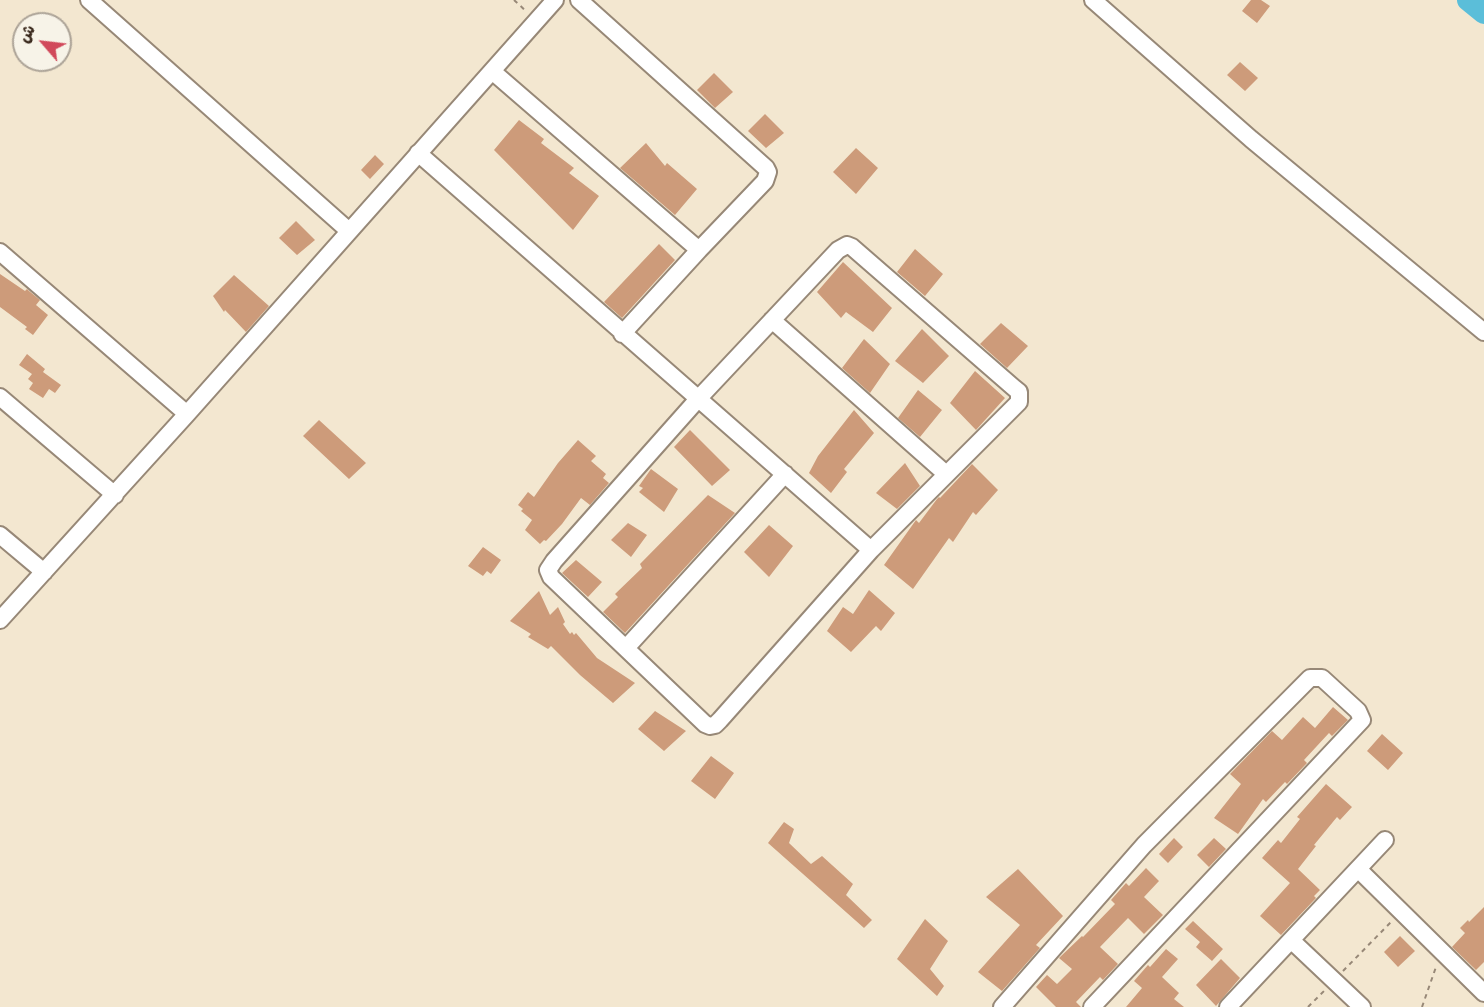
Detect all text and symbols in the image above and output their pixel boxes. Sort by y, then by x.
north arrow [12,12,72,72]
text: ش [12,21,43,48]

